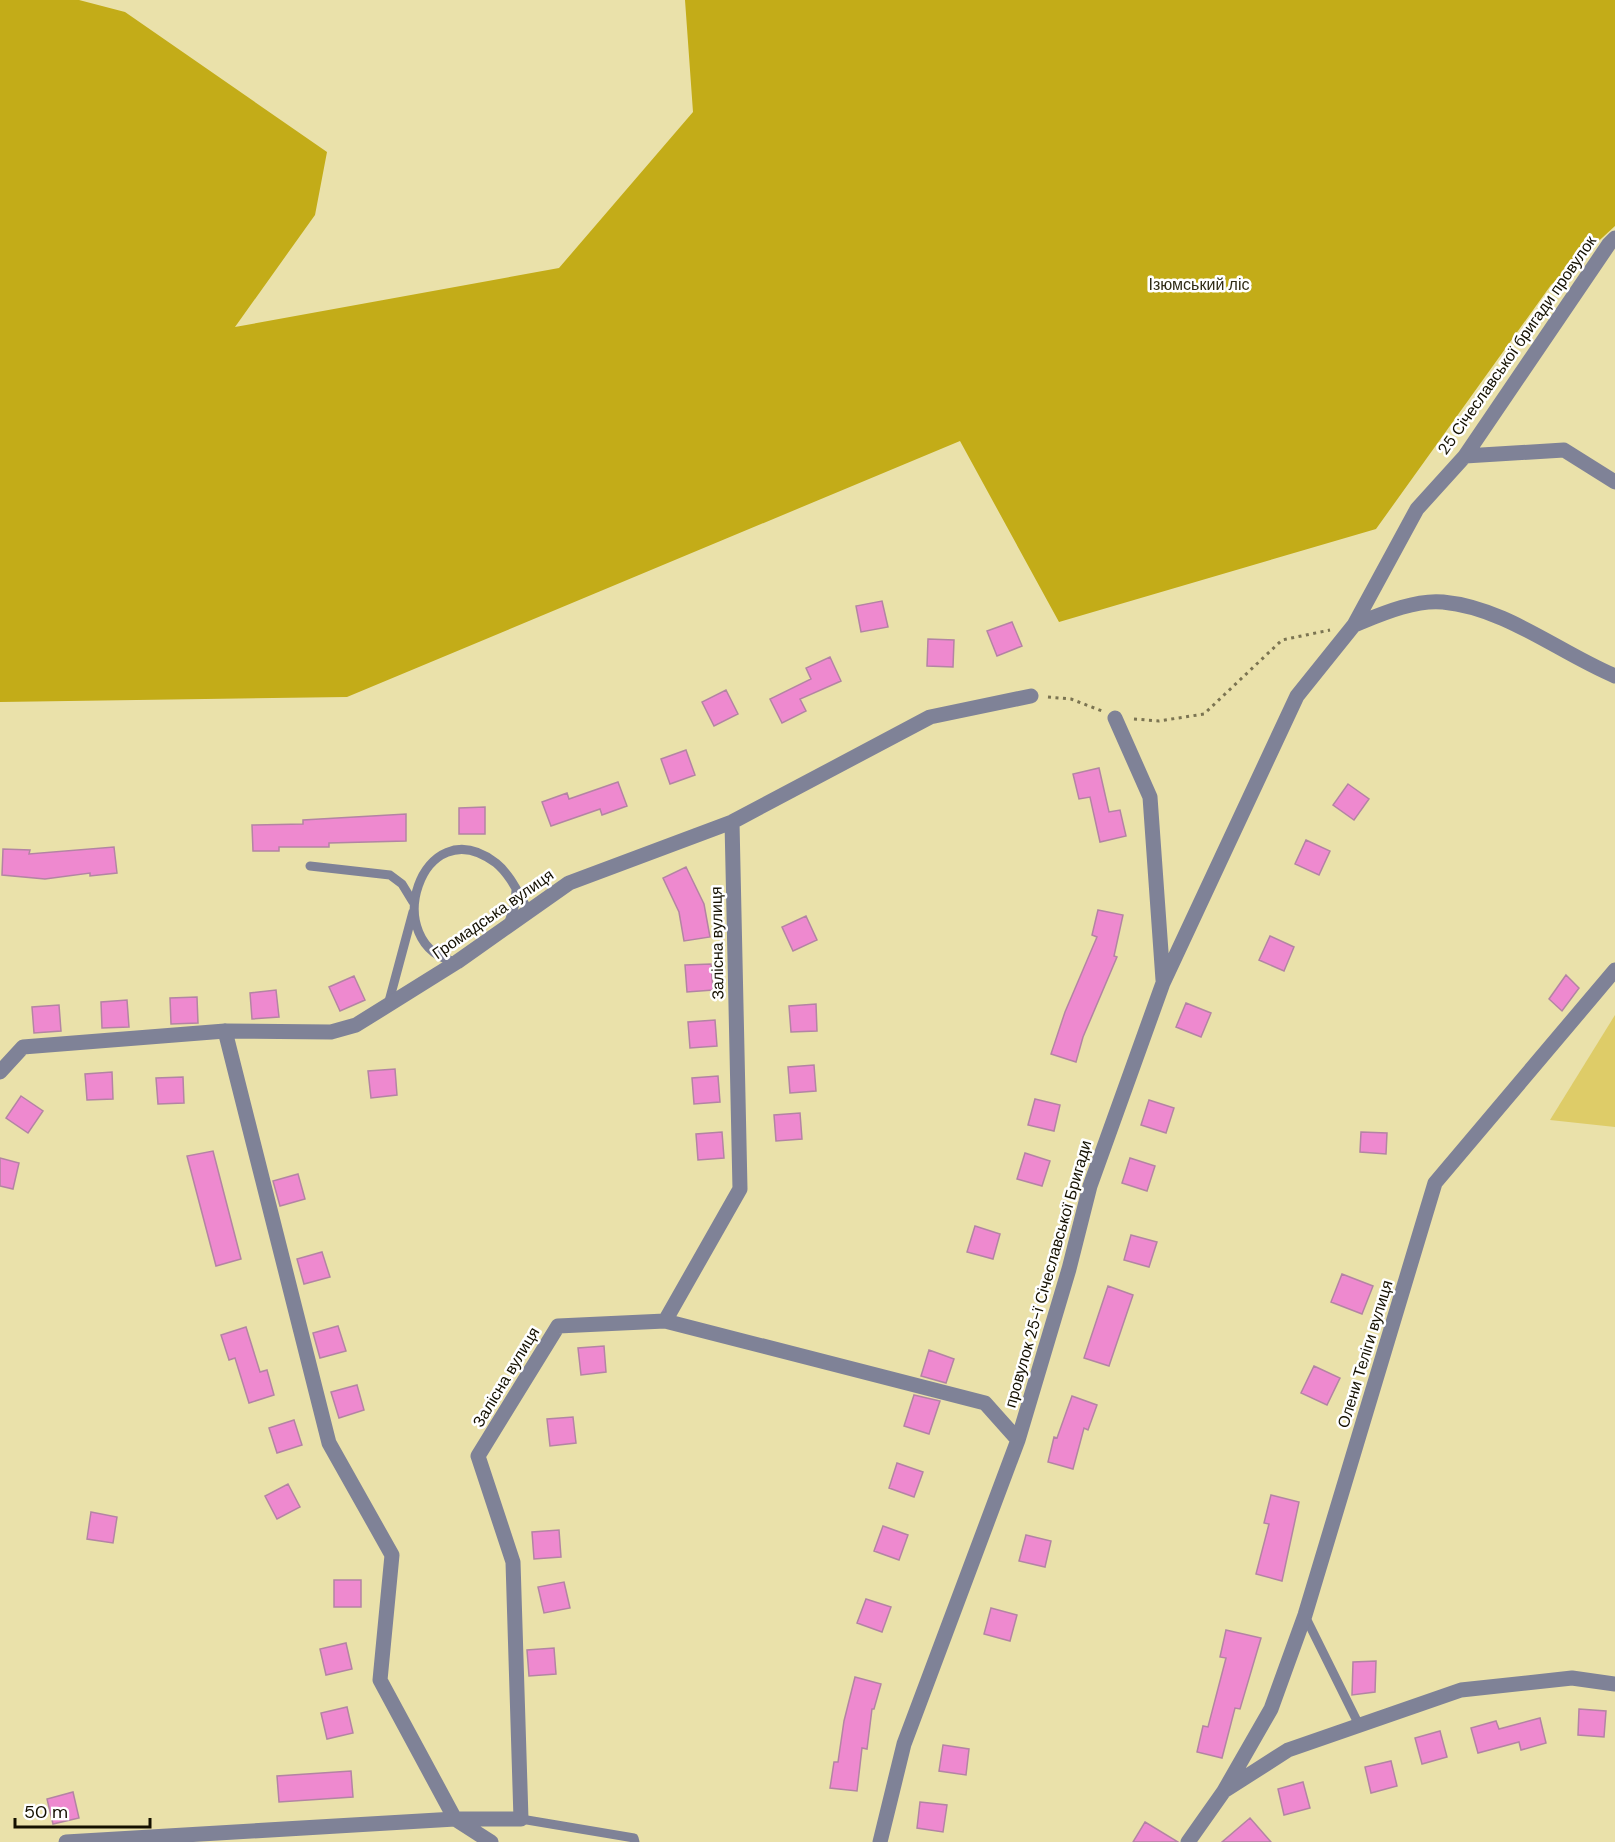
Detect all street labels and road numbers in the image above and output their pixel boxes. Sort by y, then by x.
street label: 25 Січеславської бригади провулок [1433,231,1602,459]
street label: Громадська вулиця [428,864,558,964]
street label: Залісна вулиця [706,886,728,1000]
street label: провулок 25-ї Січеславської Бригади [1000,1138,1096,1410]
street label: Олени Теліги вулиця [1333,1277,1397,1431]
street label: Залісна вулиця [468,1323,544,1431]

